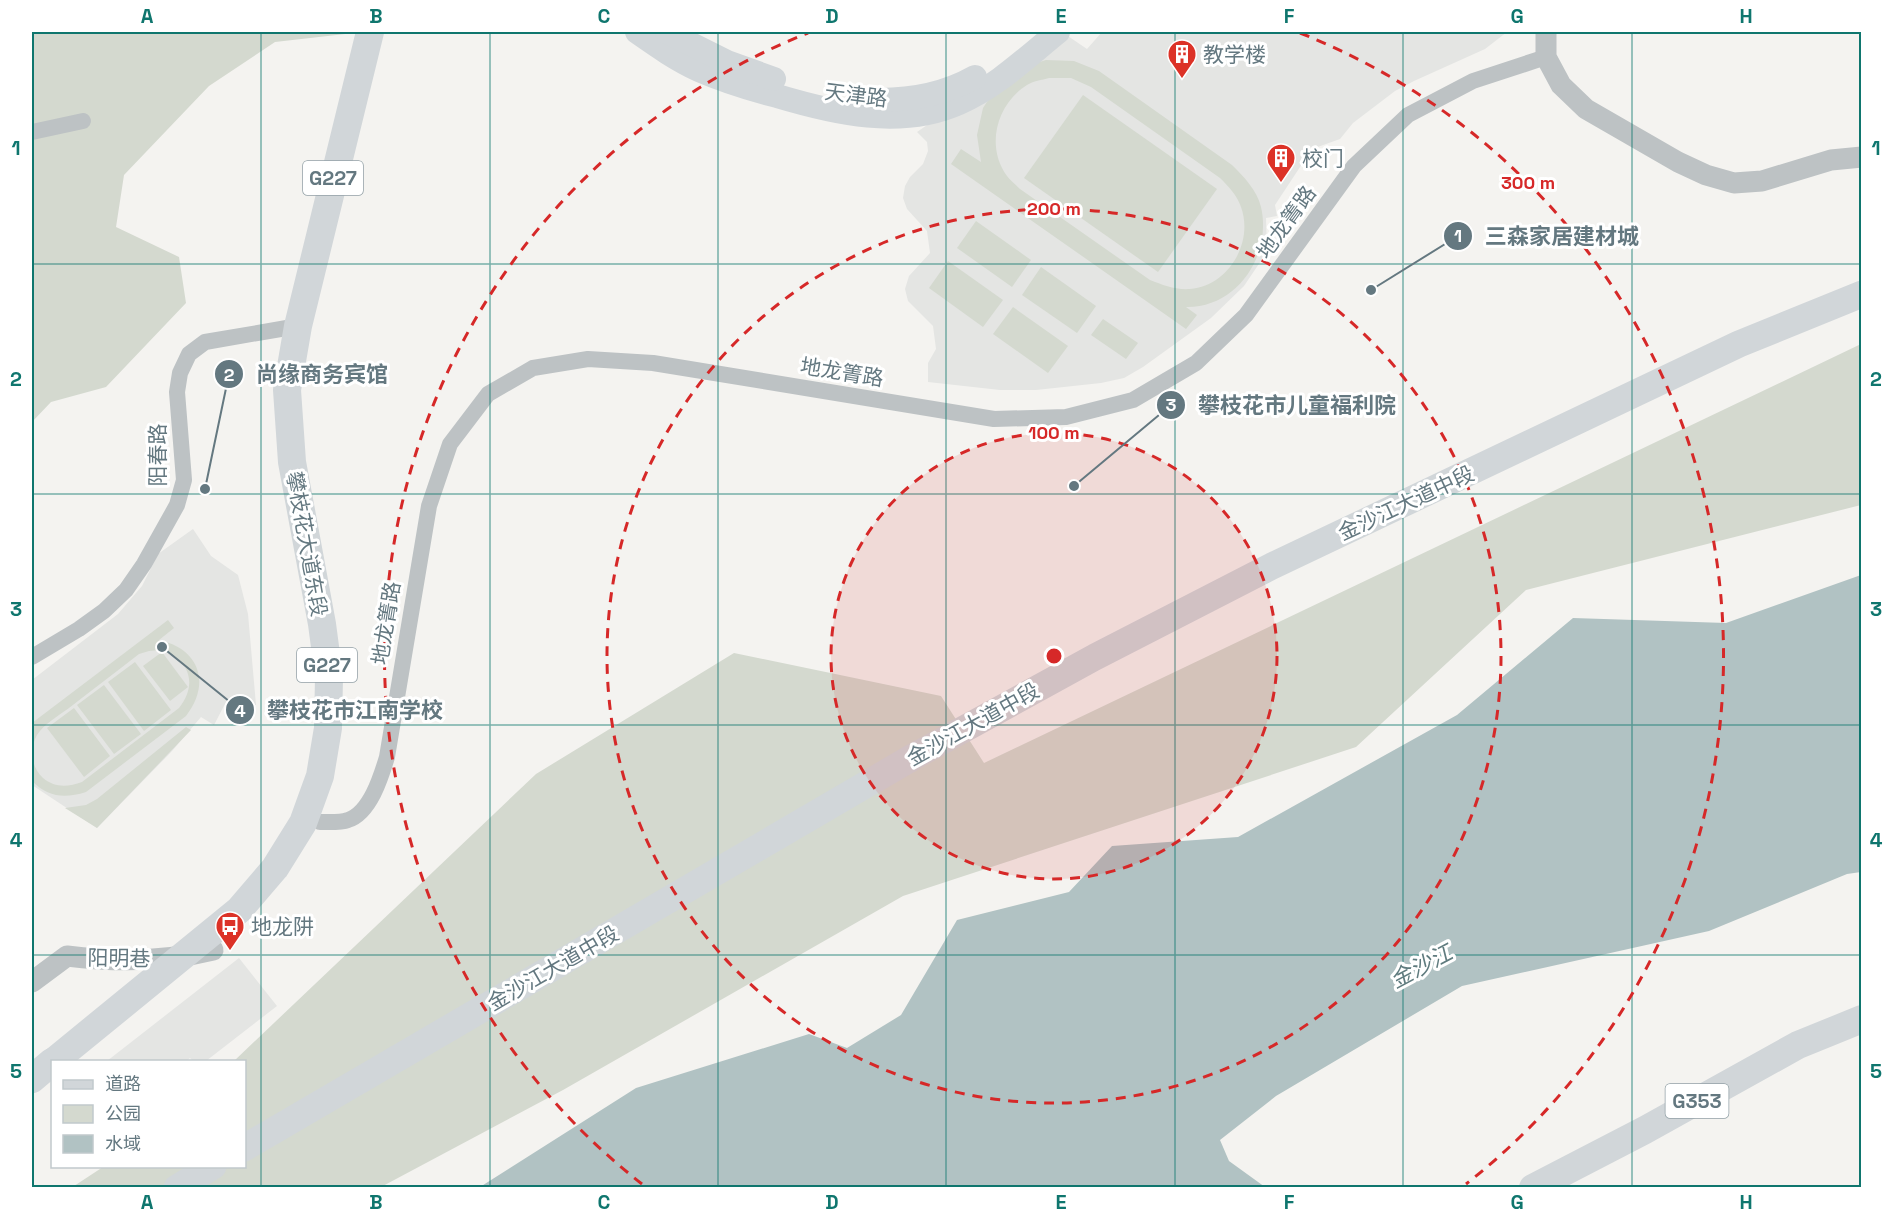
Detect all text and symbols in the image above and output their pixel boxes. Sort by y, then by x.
text: A [141,3,154,29]
text: B [369,3,383,29]
text: C [598,3,611,29]
text: D [825,3,839,29]
text: E [1055,3,1067,29]
text: F [1284,3,1295,29]
text: G [1510,3,1524,29]
text: H [1739,3,1753,29]
building icon: 教学楼 [1166,38,1198,80]
place label: 教学楼 [1203,41,1266,68]
street label: 天津路 [823,78,889,112]
text: 1 [11,135,21,161]
text: 1 [1871,135,1881,161]
building icon: 校门 [1265,142,1297,184]
place label: 校门 [1302,145,1344,172]
road number: G227 [303,161,363,195]
text: 300 m [1501,171,1555,194]
street label: 地龙箐路 [1250,180,1322,264]
text: 200 m [1027,197,1081,220]
callout: 三森家居建材城 [1443,216,1651,256]
text: 三森家居建材城 [1485,222,1639,250]
text: 1 [1454,224,1462,247]
street label: 地龙箐路 [798,352,886,392]
callout: 尚缘商务宾馆 [214,354,400,394]
text: 尚缘商务宾馆 [256,360,388,388]
text: 2 [224,363,235,386]
text: 2 [10,366,22,392]
text: 2 [1870,366,1882,392]
callout: 攀枝花市儿童福利院 [1156,385,1408,425]
text: 攀枝花市儿童福利院 [1198,391,1396,419]
text: 3 [1166,393,1177,416]
text: 100 m [1028,421,1080,444]
street label: 阳春路 [144,424,171,487]
street label: 金沙江大道中段 [1334,460,1478,546]
street label: 攀枝花大道东段 [281,469,333,619]
street label: 地龙箐路 [366,579,406,667]
text: 3 [10,596,22,622]
text: 3 [1870,596,1882,622]
centre of rings [1044,646,1064,666]
road number: G227 [297,648,357,682]
street label: 金沙江大道中段 [902,677,1044,771]
callout: 攀枝花市江南学校 [225,690,455,730]
text: 攀枝花市江南学校 [267,696,443,724]
text: 4 [234,699,246,722]
text: 4 [10,827,23,853]
text: 4 [1870,827,1883,853]
bus stop icon: 地龙阱 [214,910,246,952]
place label: 地龙阱 [251,913,314,940]
street label: 金沙江大道中段 [483,920,623,1016]
water label: 金沙江 [1385,937,1458,994]
street label: 阳明巷 [87,944,151,972]
text: 5 [10,1058,22,1084]
text: 5 [1870,1058,1882,1084]
legend [51,1060,246,1168]
text: 道路 [105,1072,141,1095]
road number: G353 [1666,1084,1728,1118]
text: 公园 [105,1102,141,1125]
text: 水域 [105,1132,141,1155]
text: A [141,1189,154,1215]
text: B [369,1189,383,1215]
text: C [598,1189,611,1215]
text: D [825,1189,839,1215]
text: E [1055,1189,1067,1215]
text: F [1284,1189,1295,1215]
text: G [1510,1189,1524,1215]
text: H [1739,1189,1753,1215]

